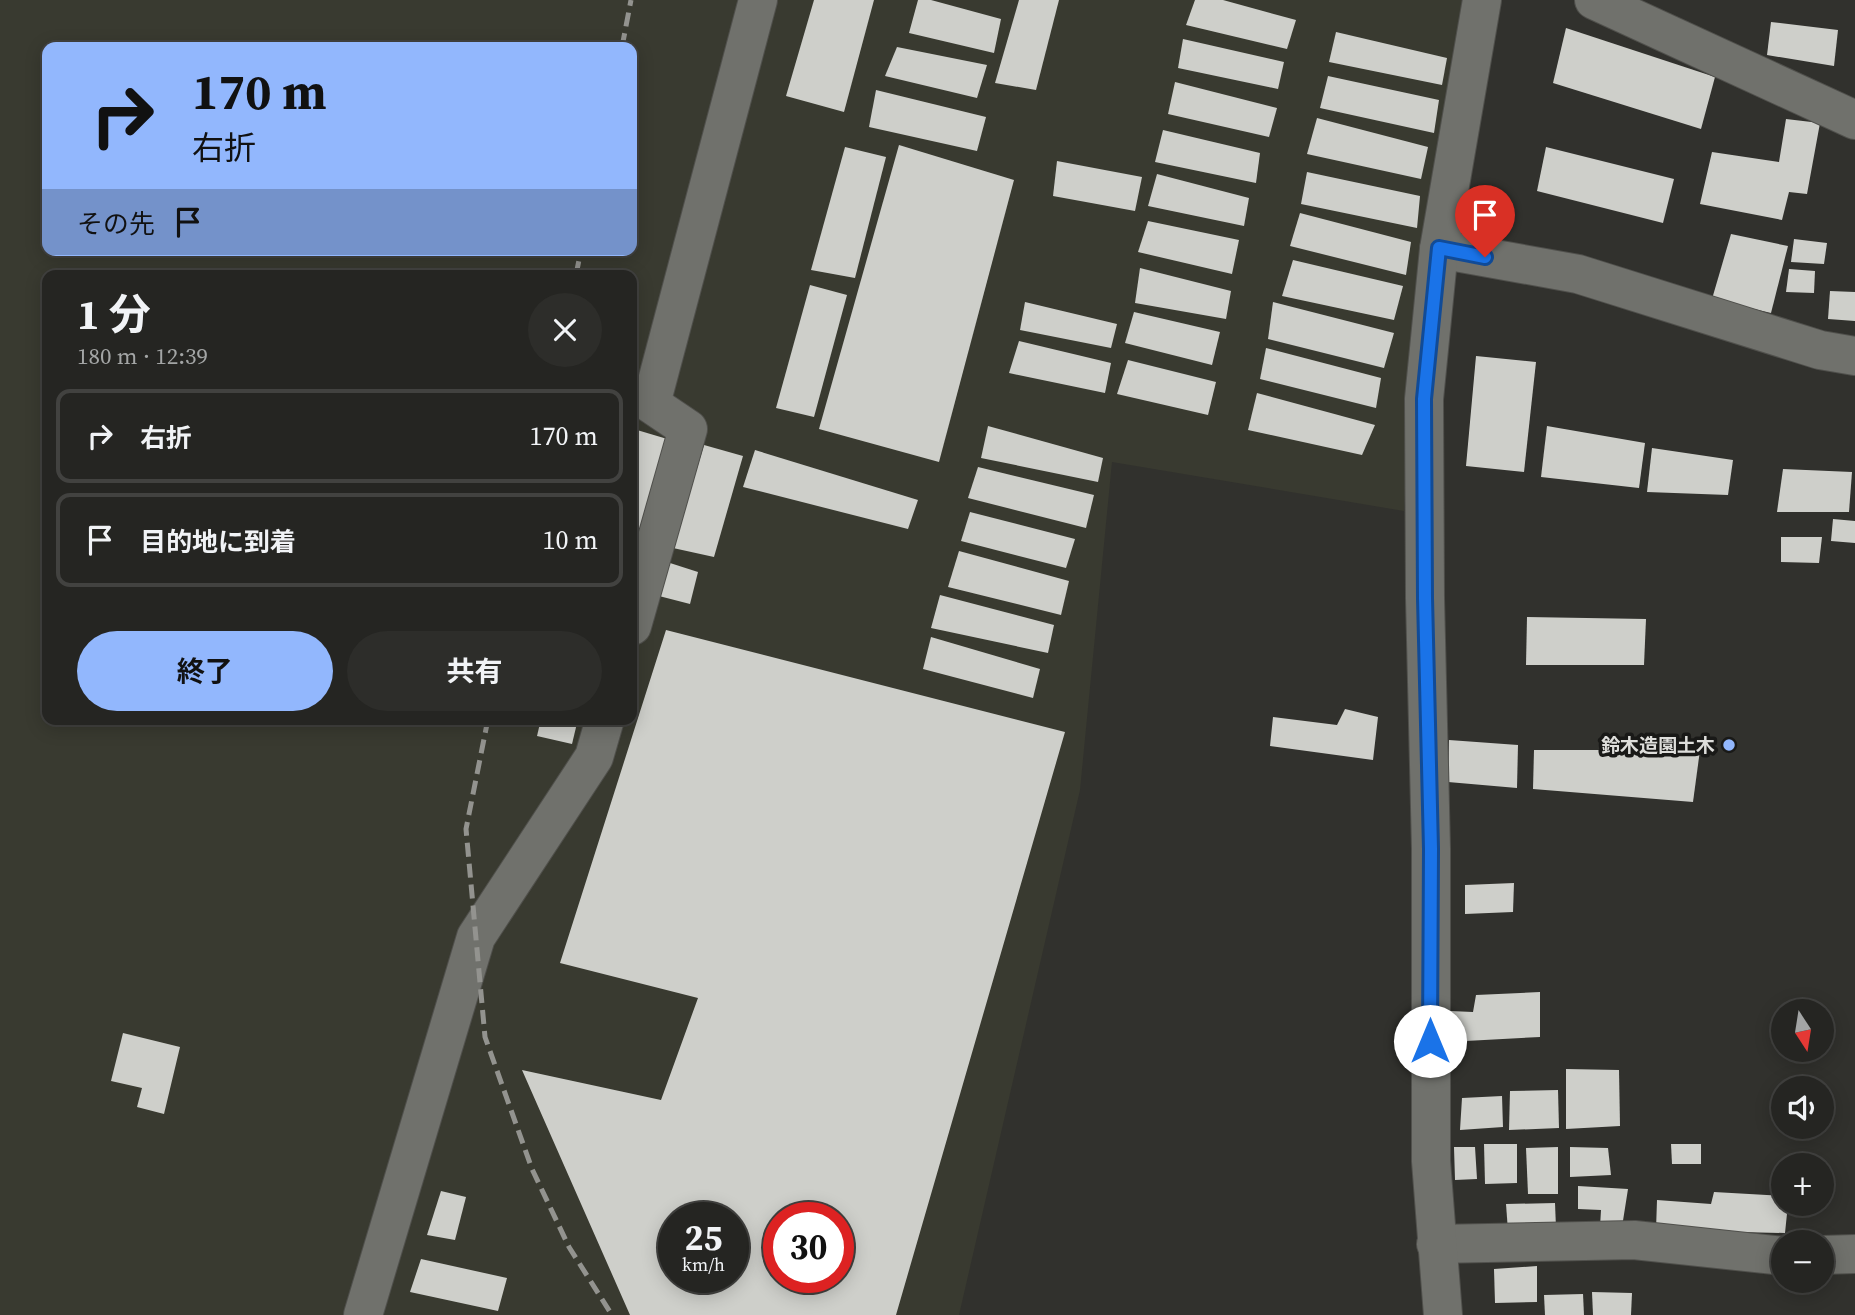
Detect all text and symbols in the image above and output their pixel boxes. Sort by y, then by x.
text: 170 m [192,58,327,125]
icon: right [77,70,168,161]
text: 右折 [192,126,256,170]
pin [1455,185,1515,257]
icon: arrive [1466,196,1504,234]
icon: arrive [169,203,207,241]
text: その先 [77,206,155,242]
text: 1 分 [77,285,151,343]
button: close [528,293,602,367]
text: 180 m · 12:39 [77,340,208,372]
icon: right [81,417,119,455]
text: 170 m [530,418,598,454]
text: 右折 [140,420,192,456]
icon: arrive [81,521,119,559]
text: 10 m [543,522,598,558]
text: 目的地に到着 [140,524,296,560]
button: 終了 [77,631,333,711]
button: 共有 [347,631,602,711]
place label: 鈴木造園土木 [1601,732,1715,758]
marker: 鈴木造園土木 [1721,737,1737,753]
north arrow [1771,999,1834,1062]
map controls [1771,999,1834,1293]
position arrow [1393,1004,1467,1078]
button: sound [1771,1076,1834,1139]
button: + [1771,1153,1834,1216]
speed limit sign: 30 [763,1202,854,1293]
text: 25 [685,1214,722,1262]
button: − [1771,1230,1834,1293]
text: km/h [682,1252,725,1277]

